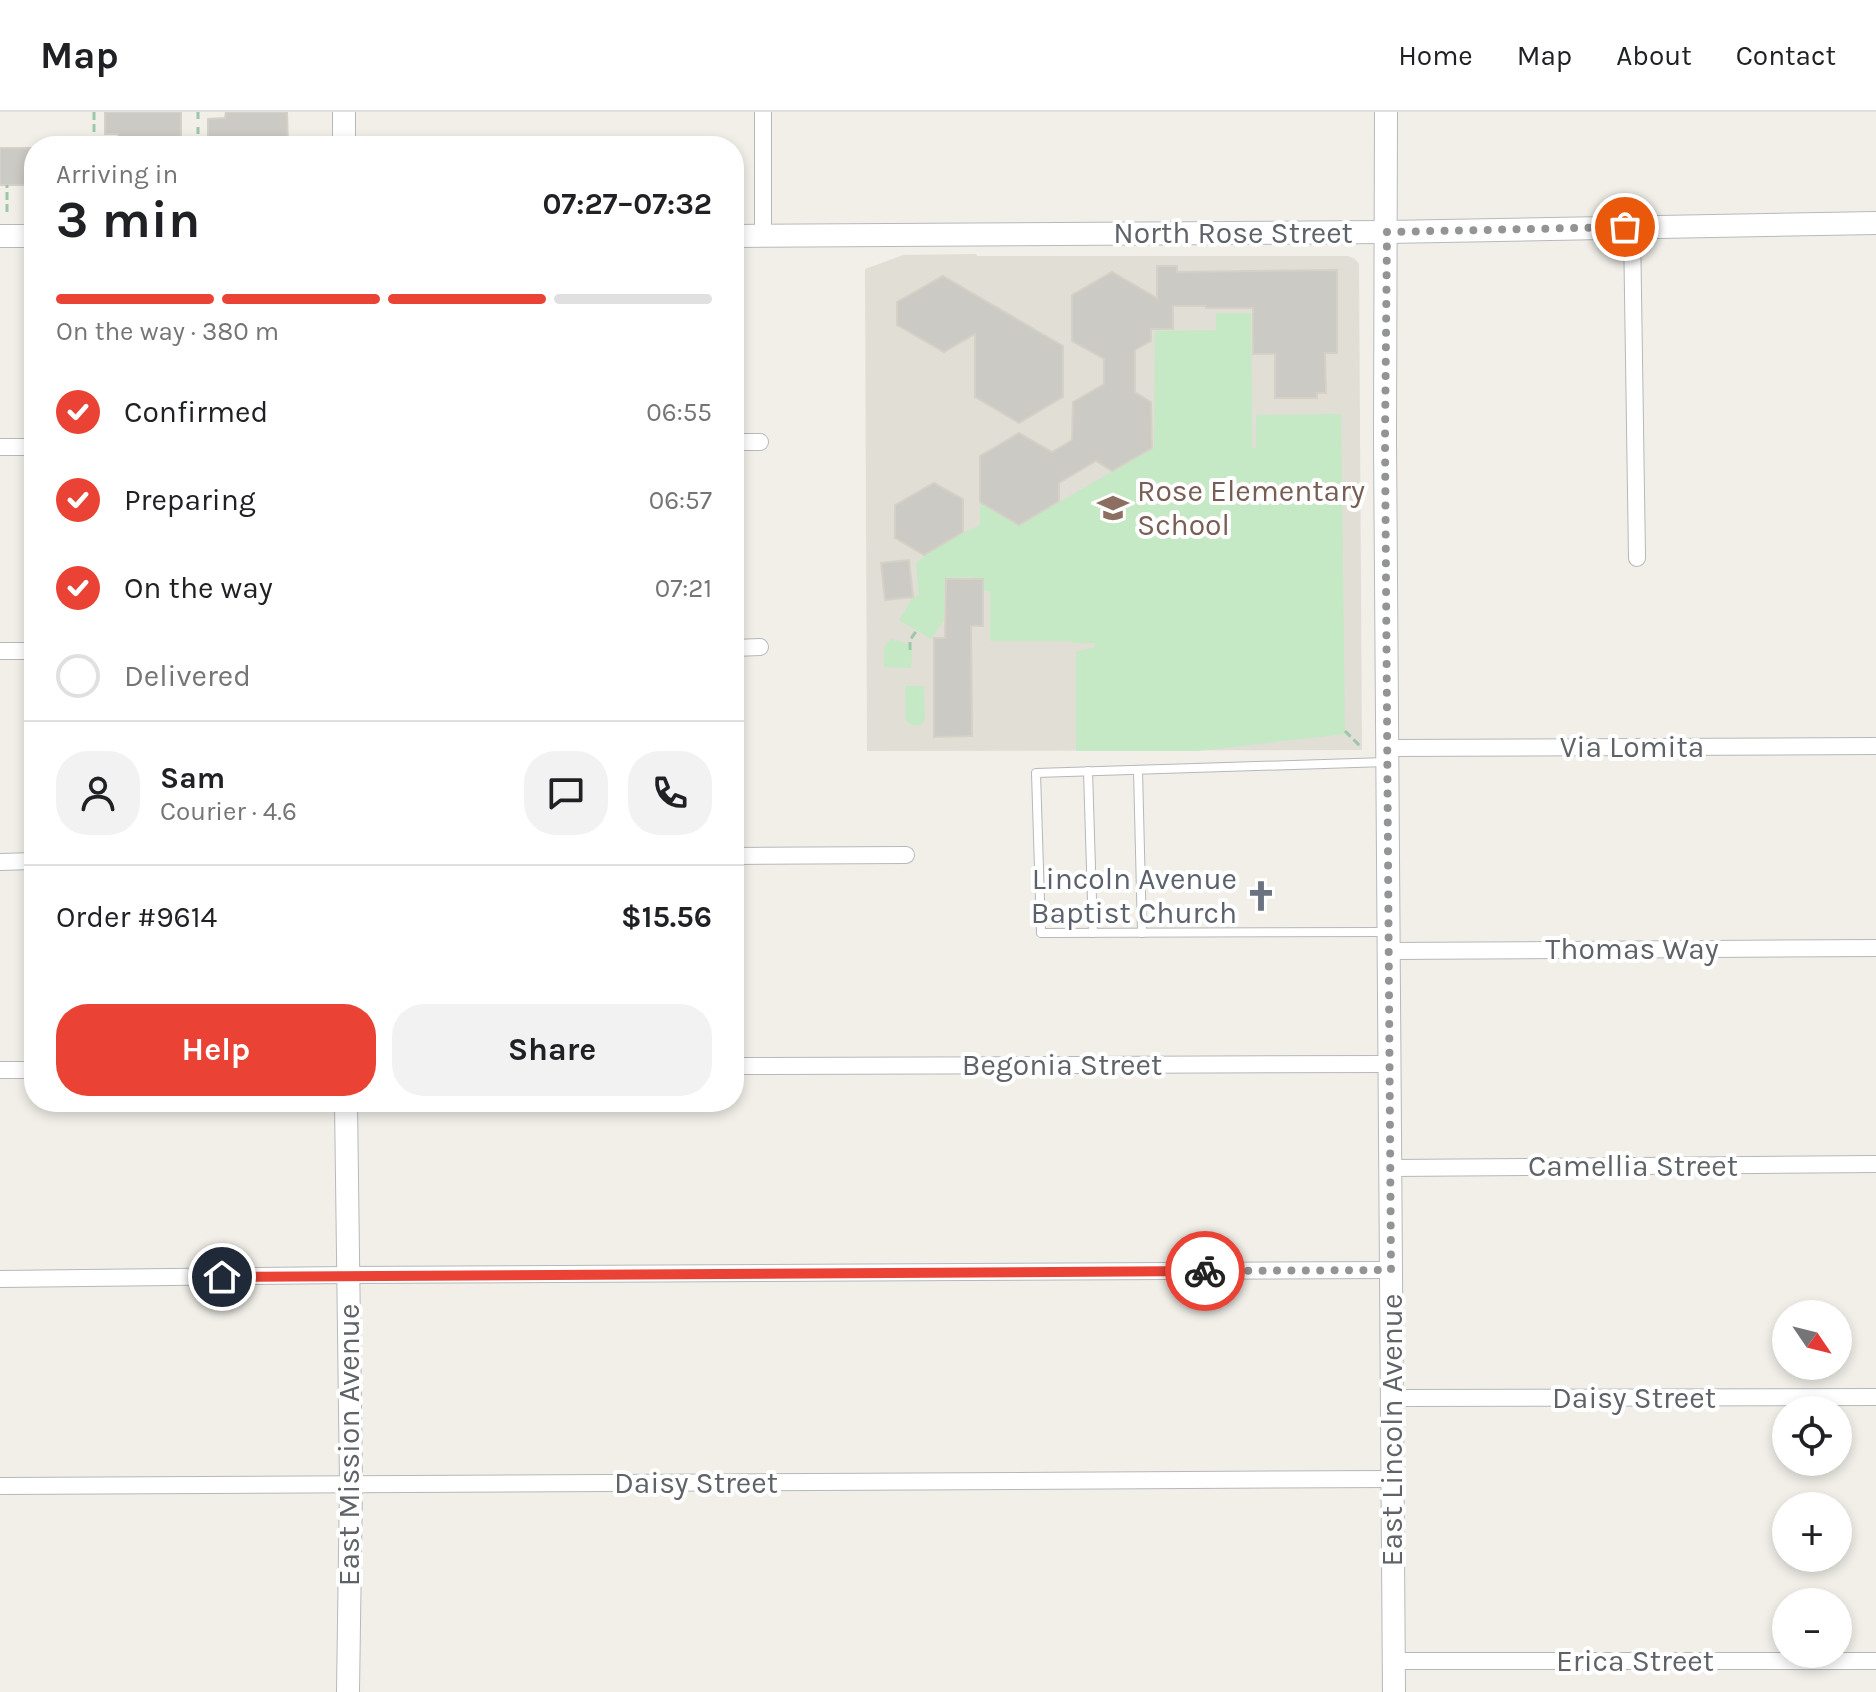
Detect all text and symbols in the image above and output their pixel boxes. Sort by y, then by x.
text: Map [40,33,119,78]
text: Home [1398,39,1473,72]
text: Map [1517,39,1572,72]
text: About [1616,39,1692,72]
text: Contact [1736,39,1836,72]
text: Arriving in [56,159,178,190]
text: 07:27–07:32 [542,186,712,222]
text: 3 min [56,189,200,250]
pin [1591,193,1659,261]
icon: bag [1603,205,1647,249]
street label: North Rose Street [1113,215,1353,251]
text: On the way · 380 m [56,316,279,347]
icon: check [56,390,100,434]
text: Confirmed [124,394,268,430]
text: 06:55 [646,397,712,428]
place label: Rose Elementary School [1137,473,1365,543]
icon: check [56,478,100,522]
text: Preparing [124,482,256,518]
text: 06:57 [649,485,712,516]
school or university icon: Rose Elementary School [1096,491,1130,525]
icon: check [56,566,100,610]
text: On the way [124,570,273,606]
text: 07:21 [655,573,712,604]
text: Delivered [124,658,251,694]
street label: Via Lomita [1560,729,1704,765]
button: person [56,751,140,835]
button: chat [524,751,608,835]
button: phone [628,751,712,835]
text: Sam [160,760,225,796]
text: Courier · 4.6 [160,796,297,827]
place label: Lincoln Avenue Baptist Church [1031,861,1237,931]
church icon: Lincoln Avenue Baptist Church [1244,879,1278,913]
text: Order #9614 [56,899,217,935]
text: $15.56 [621,899,712,935]
street label: Thomas Way [1545,931,1719,967]
button: Help [56,1004,376,1096]
button: Share [392,1004,712,1096]
street label: Begonia Street [962,1047,1162,1083]
street label: Camellia Street [1528,1148,1738,1184]
courier [1165,1231,1245,1311]
pin [188,1243,256,1311]
icon: bike [1183,1249,1227,1293]
icon: home [200,1255,244,1299]
street label: East Lincoln Avenue [1374,1294,1410,1566]
north arrow [1772,1300,1852,1380]
map controls [1772,1300,1852,1668]
street label: East Mission Avenue [331,1304,367,1586]
street label: Daisy Street [1552,1380,1716,1416]
button: locate [1772,1396,1852,1476]
street label: Daisy Street [614,1465,778,1501]
button: + [1772,1492,1852,1572]
button: − [1772,1588,1852,1668]
street label: Erica Street [1556,1643,1714,1679]

